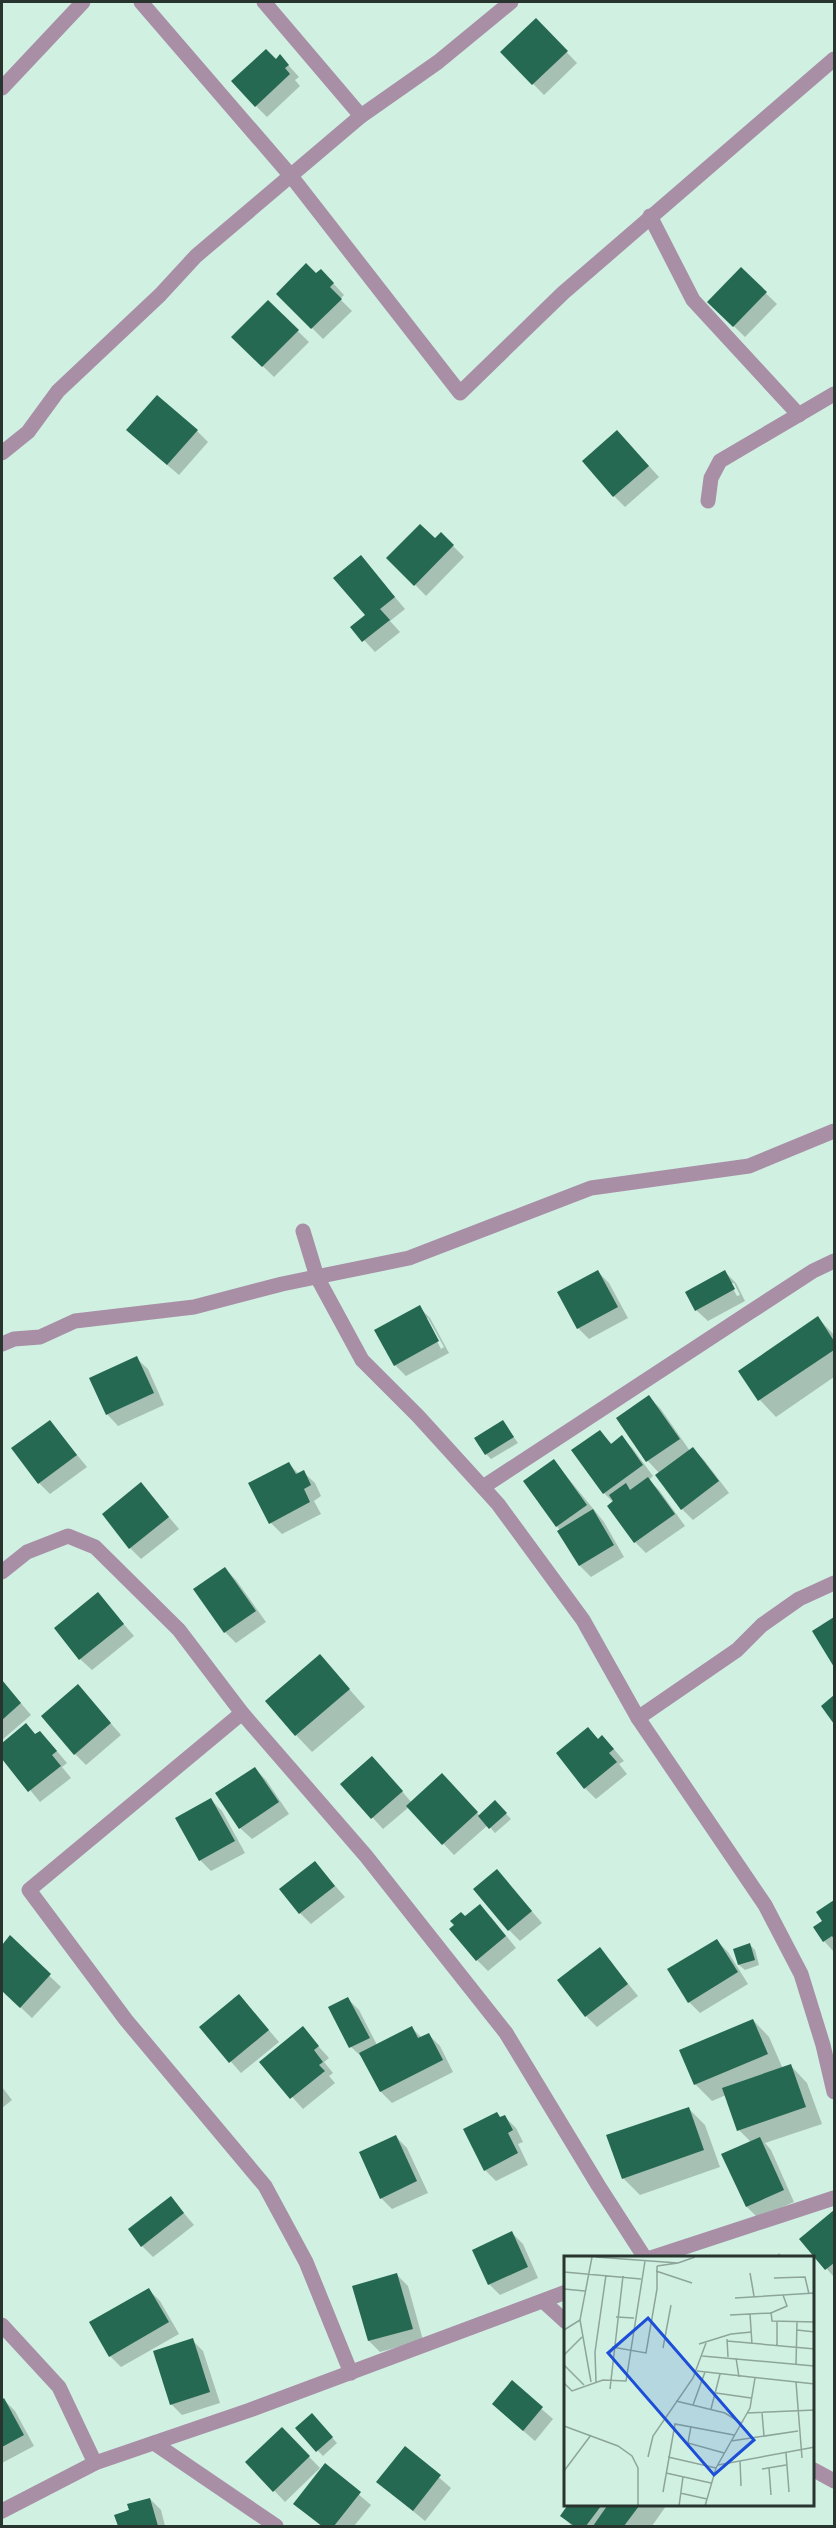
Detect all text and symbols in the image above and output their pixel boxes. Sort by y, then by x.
inset map [564,2256,815,2507]

